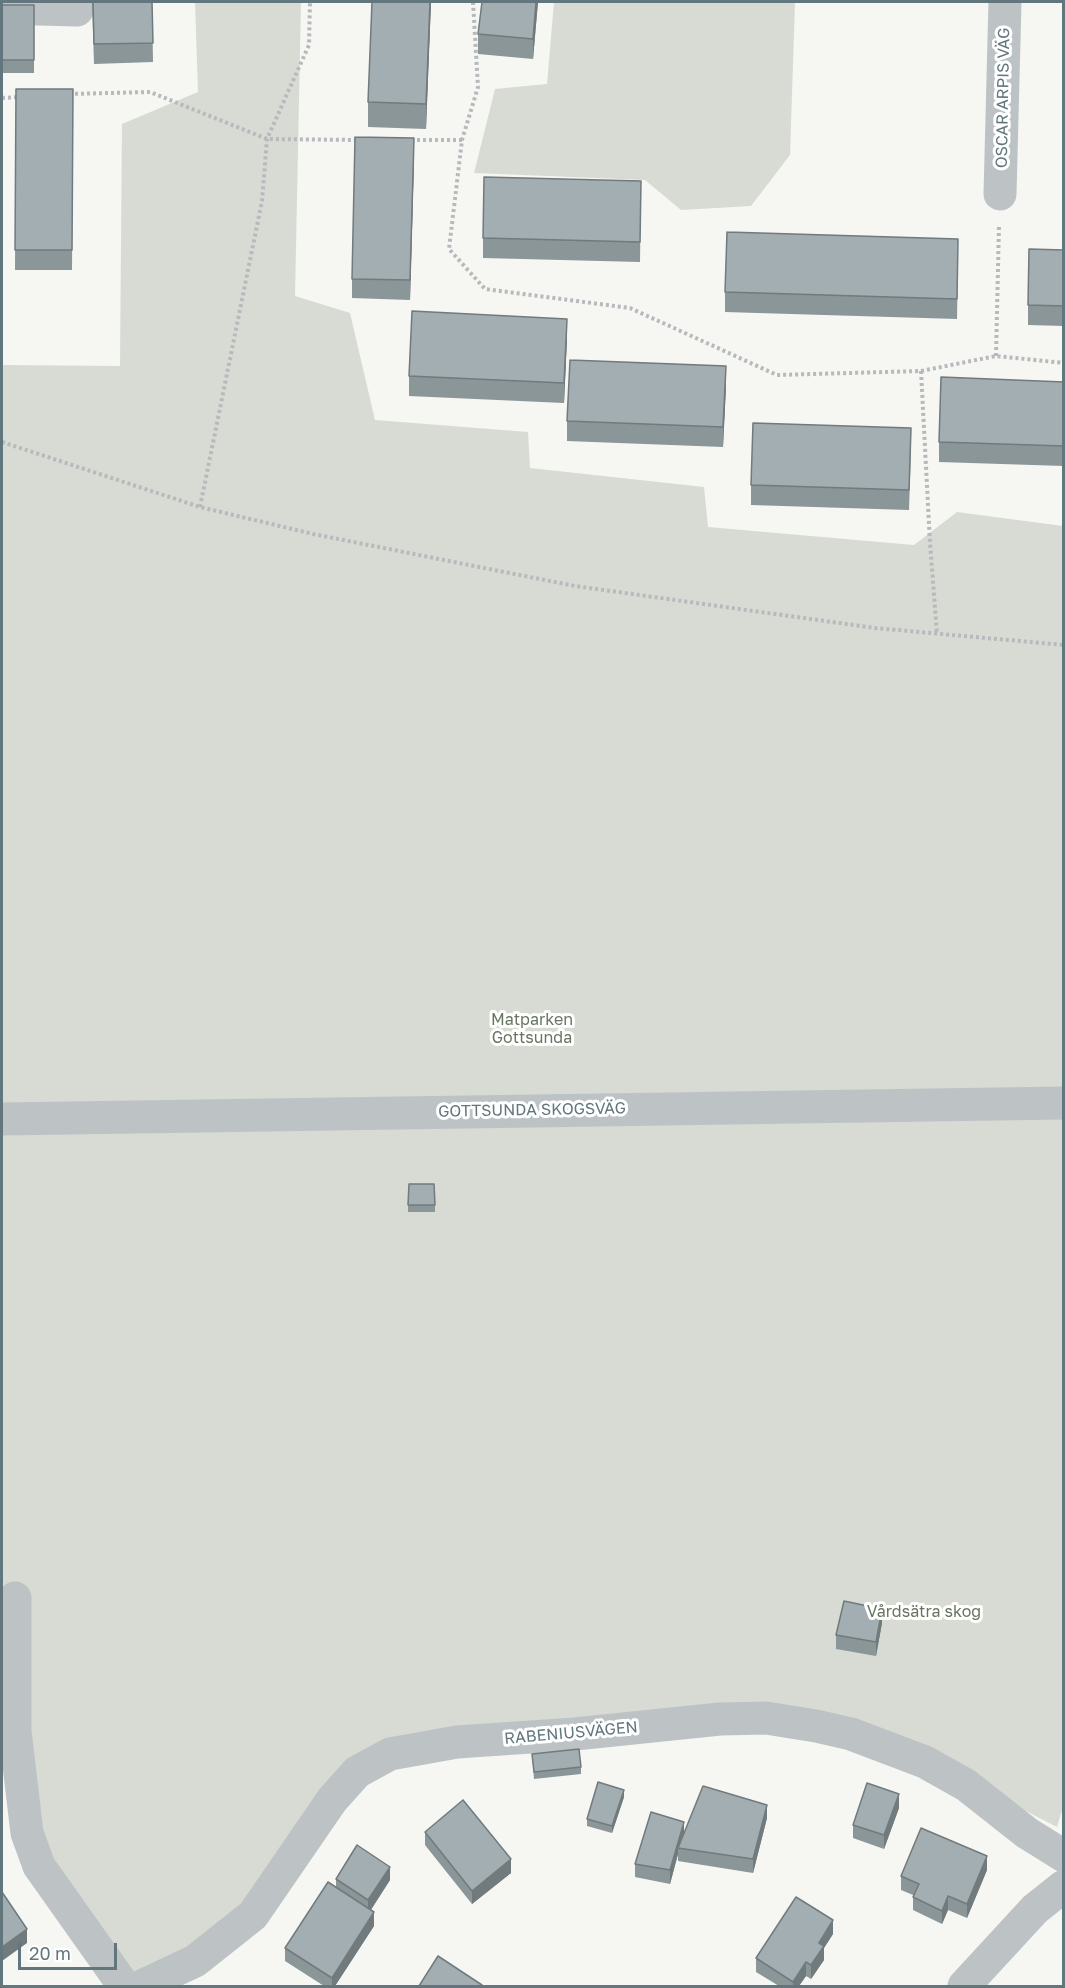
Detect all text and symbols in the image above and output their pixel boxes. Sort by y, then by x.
street label: OSCAR ARPIS VÄG [992,28,1014,168]
park label: Matparken Gottsunda [491,1010,573,1048]
street label: GOTTSUNDA SKOGSVÄG [438,1099,626,1121]
park label: Vårdsätra skog [867,1602,981,1622]
street label: RABENIUSVÄGEN [504,1718,638,1748]
scale bar [21,1931,120,1969]
text: 20 m [29,1942,71,1964]

